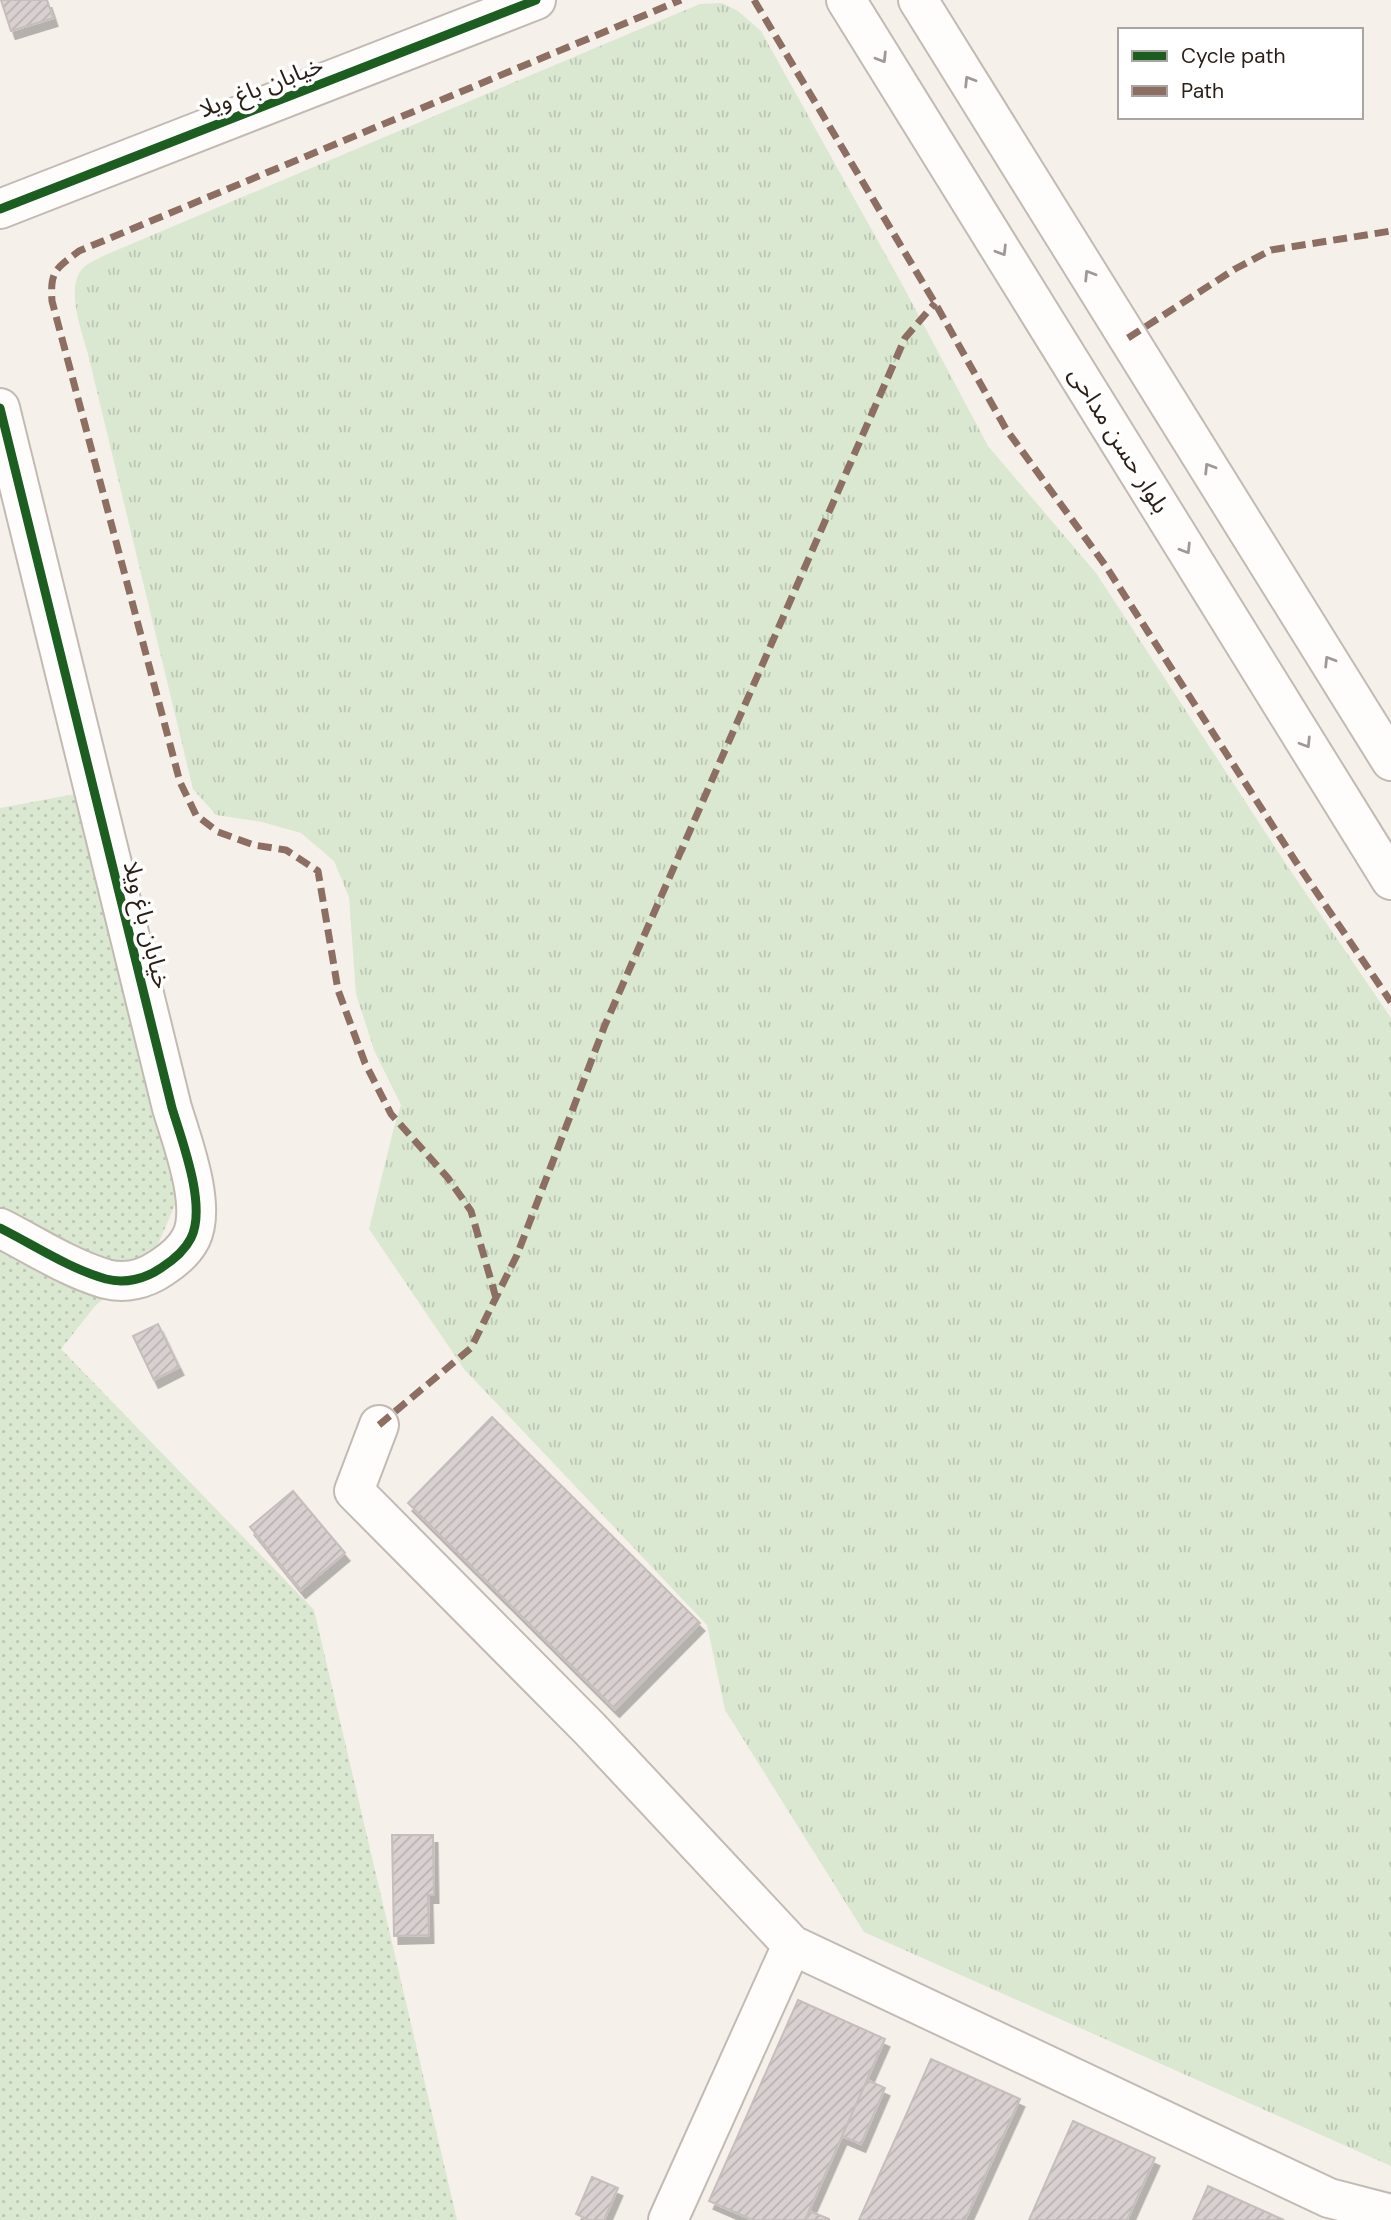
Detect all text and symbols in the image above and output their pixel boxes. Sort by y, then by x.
legend [1118,28,1363,119]
text: Cycle path [1181,42,1286,70]
street label: خیابان باغ ویلا [194,49,328,126]
one-way arrow [874,50,887,63]
one-way arrow [964,76,977,89]
text: Path [1181,77,1224,105]
one-way arrow [994,244,1007,257]
one-way arrow [1084,269,1097,282]
street label: بلوار حسن مداحی [1062,361,1177,519]
one-way arrow [1204,462,1217,475]
one-way arrow [1178,541,1191,554]
one-way arrow [1325,656,1338,669]
one-way arrow [1297,735,1310,748]
street label: خیابان باغ ویلا [115,858,178,992]

